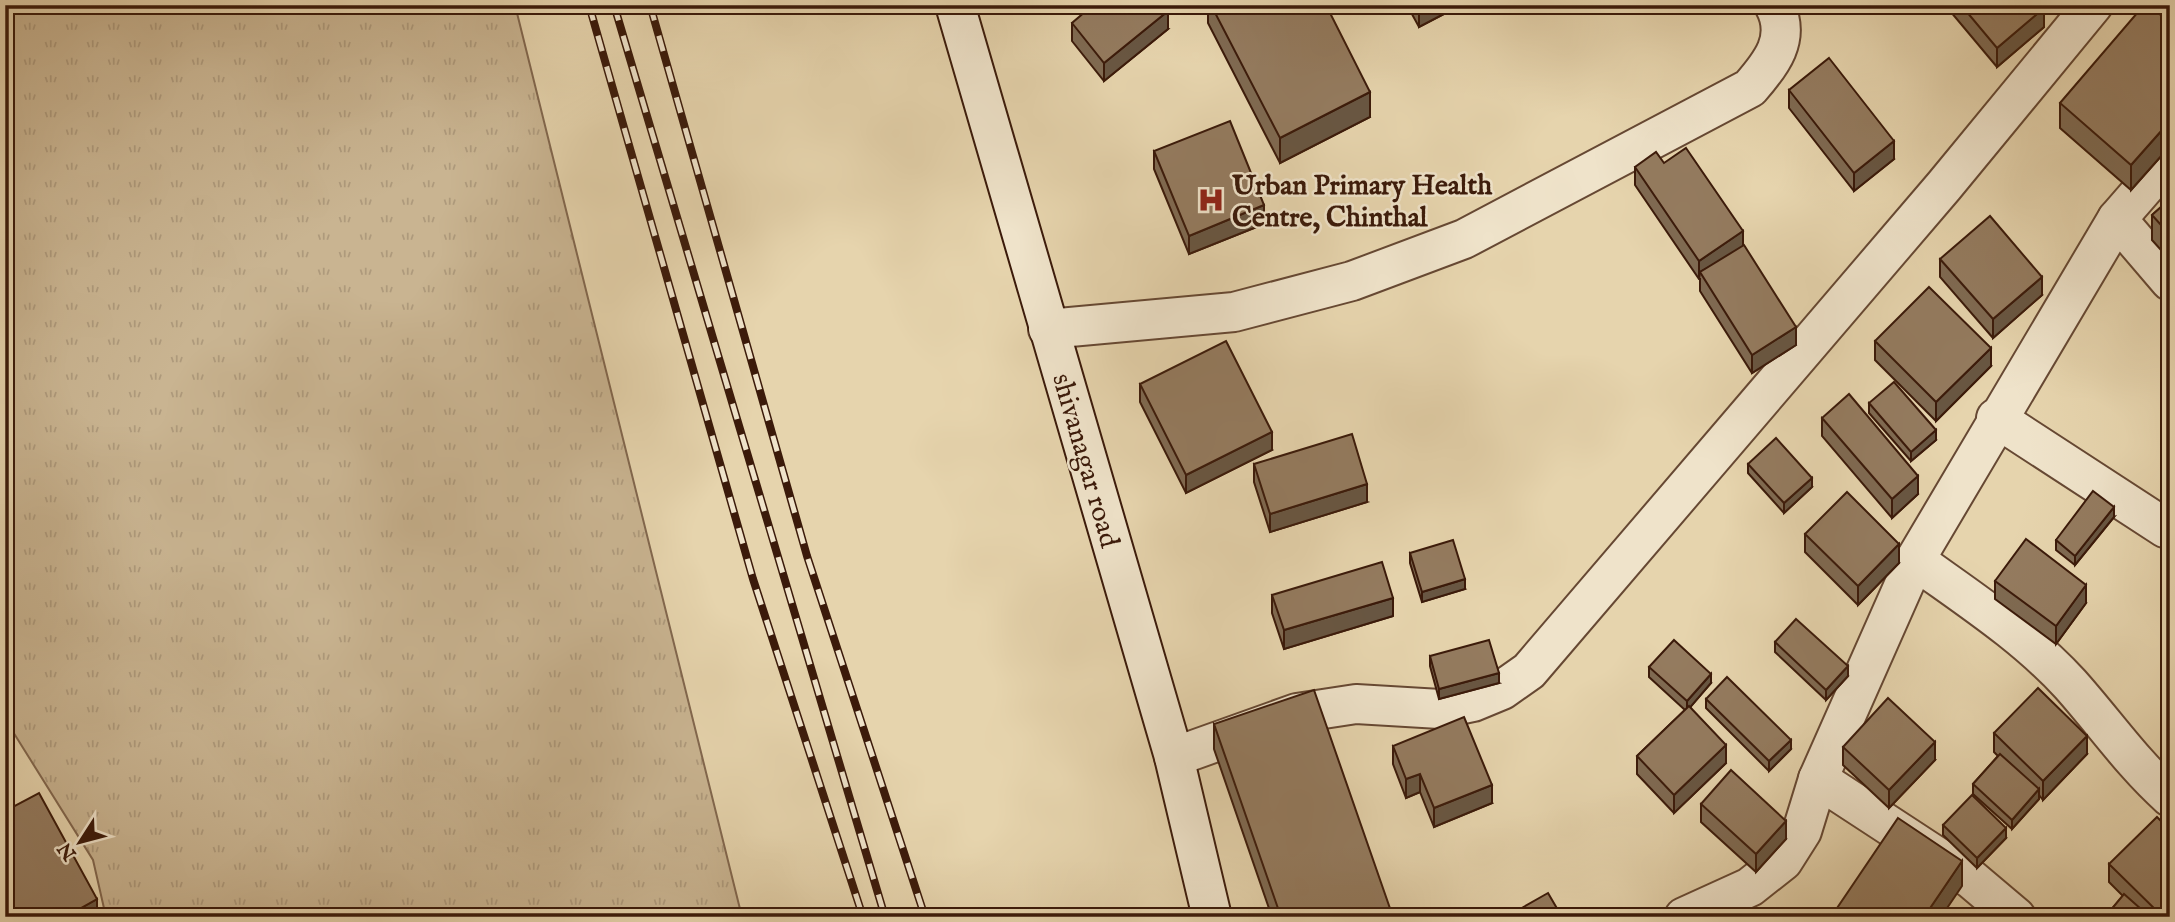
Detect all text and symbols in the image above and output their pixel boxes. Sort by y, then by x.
place label: Urban Primary Health Centre, Chinthal [1232,169,1493,236]
hospital icon: Urban Primary Health Centre, Chinthal [1196,185,1226,215]
street label: shivanagar road [1043,370,1126,552]
north arrow [46,806,116,876]
text: N [53,837,83,865]

